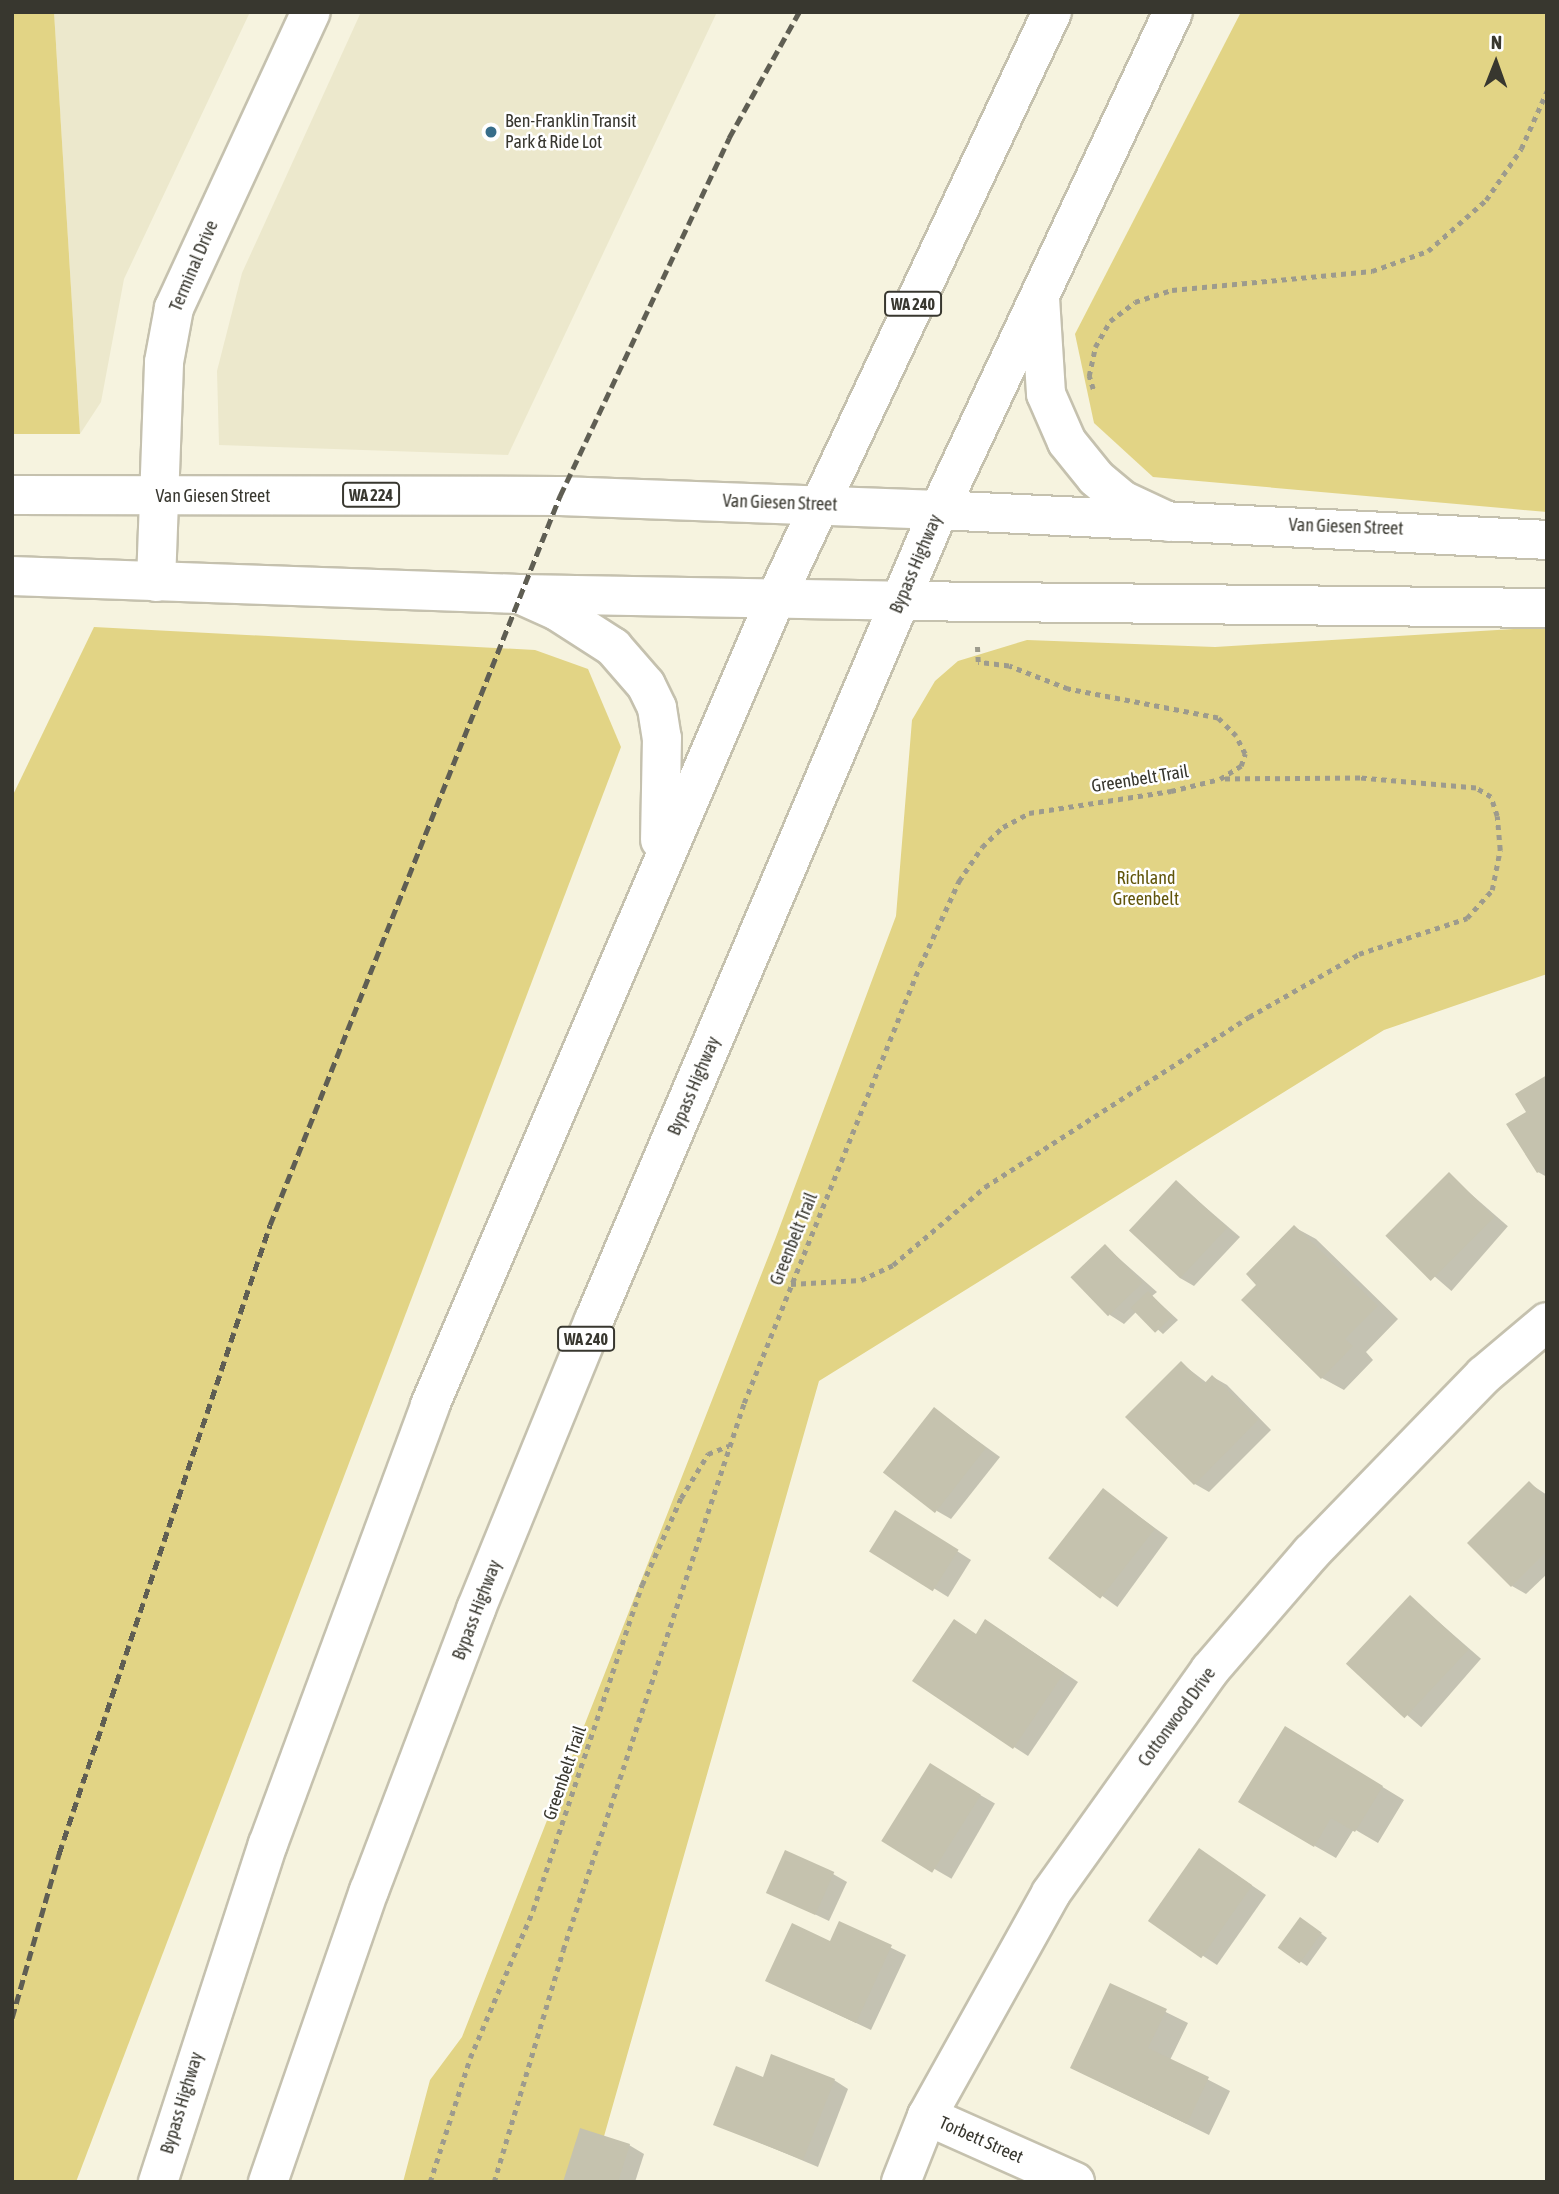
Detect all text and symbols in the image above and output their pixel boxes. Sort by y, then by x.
north arrow [1461,28,1531,98]
text: N [1491,31,1502,53]
place label: Ben-Franklin Transit Park & Ride Lot [505,111,636,154]
marker: Ben-Franklin Transit Park & Ride Lot [483,124,499,140]
street label: Terminal Drive [165,217,223,315]
road number: WA 240 [883,292,943,316]
road number: WA 224 [341,482,401,508]
street label: Van Giesen Street [156,485,270,507]
street label: Van Giesen Street [722,490,838,516]
street label: Bypass Highway [885,511,947,617]
street label: Van Giesen Street [1288,514,1404,540]
street label: Greenbelt Trail [1090,761,1190,797]
park label: Richland Greenbelt [1113,868,1179,910]
street label: Bypass Highway [663,1033,725,1139]
street label: Greenbelt Trail [766,1190,822,1288]
road number: WA 240 [556,1326,616,1352]
street label: Bypass Highway [448,1557,506,1663]
street label: Cottonwood Drive [1134,1663,1220,1771]
street label: Greenbelt Trail [539,1723,591,1823]
street label: Bypass Highway [156,2049,208,2157]
street label: Torbett Street [936,2112,1026,2168]

